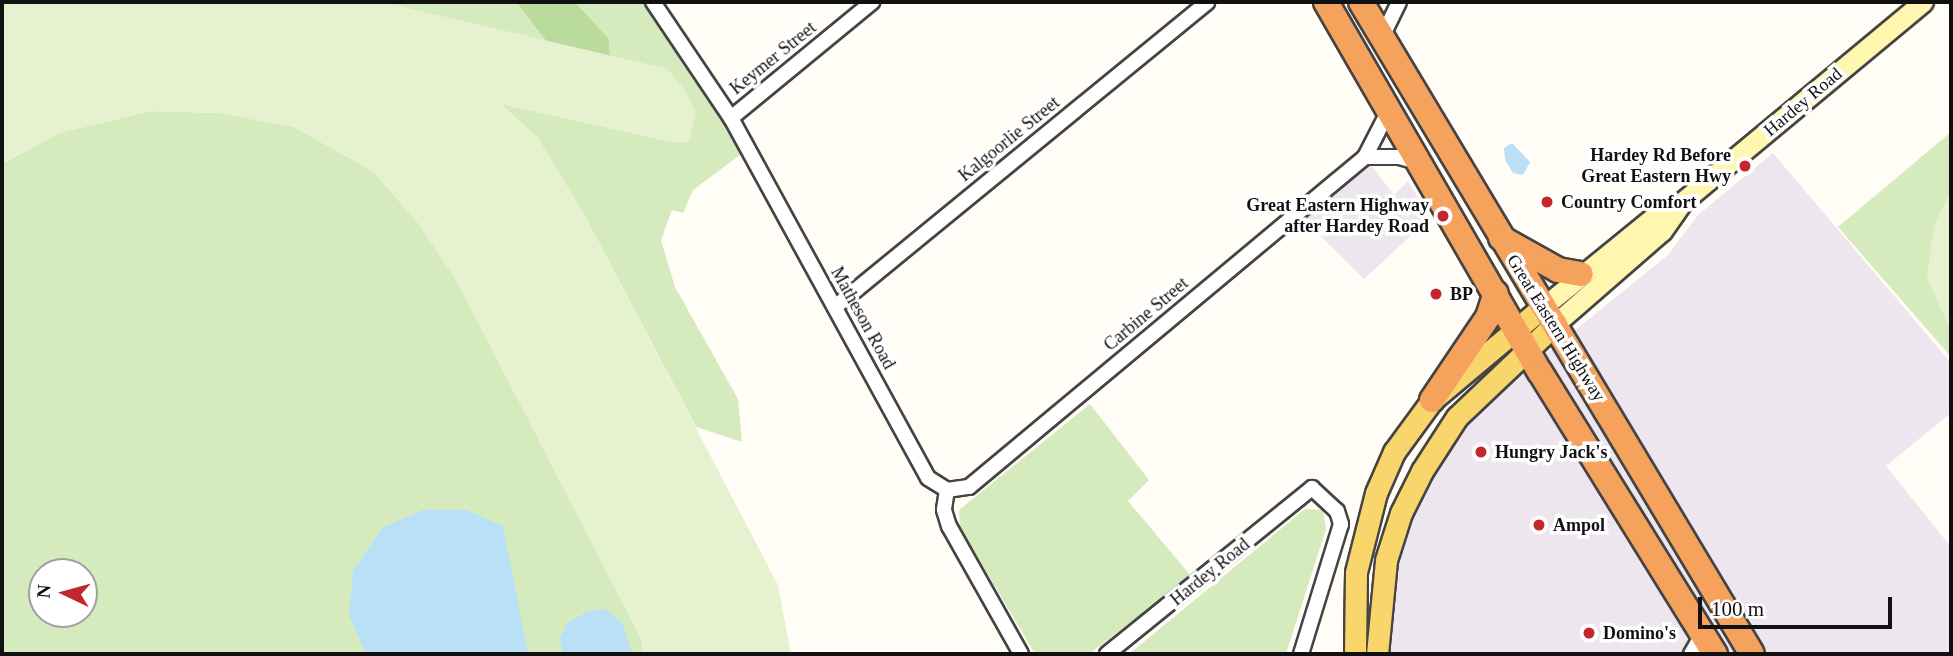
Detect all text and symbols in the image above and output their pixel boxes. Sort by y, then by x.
street label: Keymer Street [726,17,820,99]
street label: Hardey Road [1759,63,1847,141]
street label: Kalgoorlie Street [954,92,1064,186]
place label: Hardey Rd Before Great Eastern Hwy [1581,145,1731,188]
marker: Hardey Rd Before Great Eastern Hwy [1737,158,1753,174]
place label: Country Comfort [1561,191,1696,213]
marker: Country Comfort [1539,194,1555,210]
place label: Great Eastern Highway after Hardey Road [1246,195,1429,238]
marker: Great Eastern Highway after Hardey Road [1435,208,1451,224]
street label: Great Eastern Highway [1502,251,1610,405]
street label: Matheson Road [826,263,900,373]
street label: Carbine Street [1099,272,1193,356]
place label: BP [1450,283,1473,305]
marker: BP [1428,286,1444,302]
place label: Hungry Jack's [1495,441,1608,463]
marker: Hungry Jack's [1473,444,1489,460]
place label: Ampol [1553,514,1605,536]
marker: Ampol [1531,517,1547,533]
street label: Hardey Road [1166,534,1254,610]
north arrow [28,558,98,628]
scale bar [1701,582,1895,626]
text: N [33,584,55,599]
text: 100 m [1711,597,1764,621]
place label: Domino's [1603,622,1676,644]
marker: Domino's [1581,625,1597,641]

